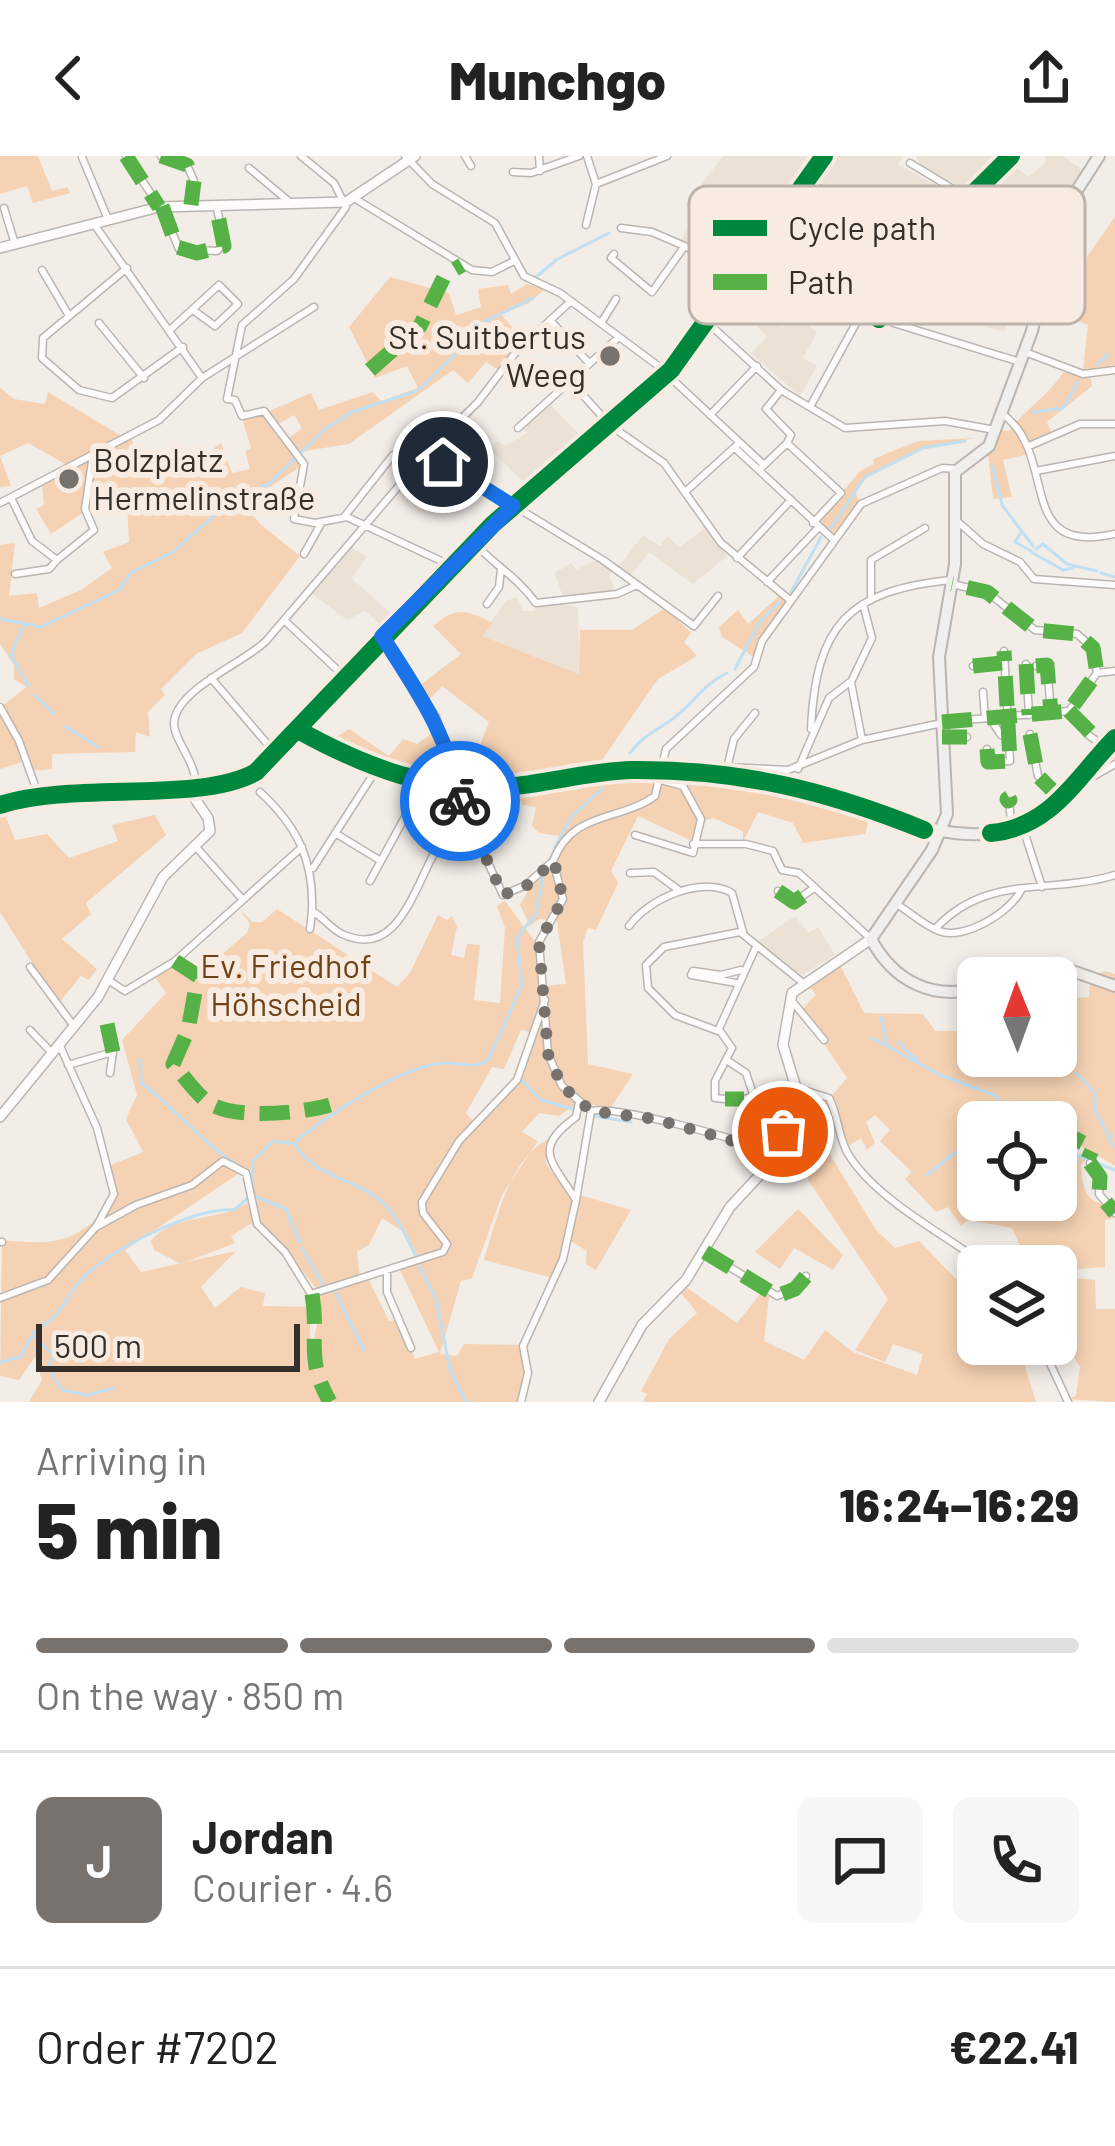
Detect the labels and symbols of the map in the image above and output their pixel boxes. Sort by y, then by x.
legend [689,186,1085,324]
text: Cycle path [788,207,936,247]
text: Path [788,261,854,301]
place label: St. Suitbertus Weeg [388,316,586,394]
marker: St. Suitbertus Weeg [597,343,623,369]
pin [392,411,494,513]
place label: Bolzplatz Hermelinstraße [93,439,315,517]
marker: Bolzplatz Hermelinstraße [56,466,82,492]
courier [400,741,520,861]
park label: Ev. Friedhof Höhscheid [200,945,372,1023]
north arrow [957,957,1077,1077]
pin [732,1081,834,1183]
scale bar [36,1318,300,1371]

